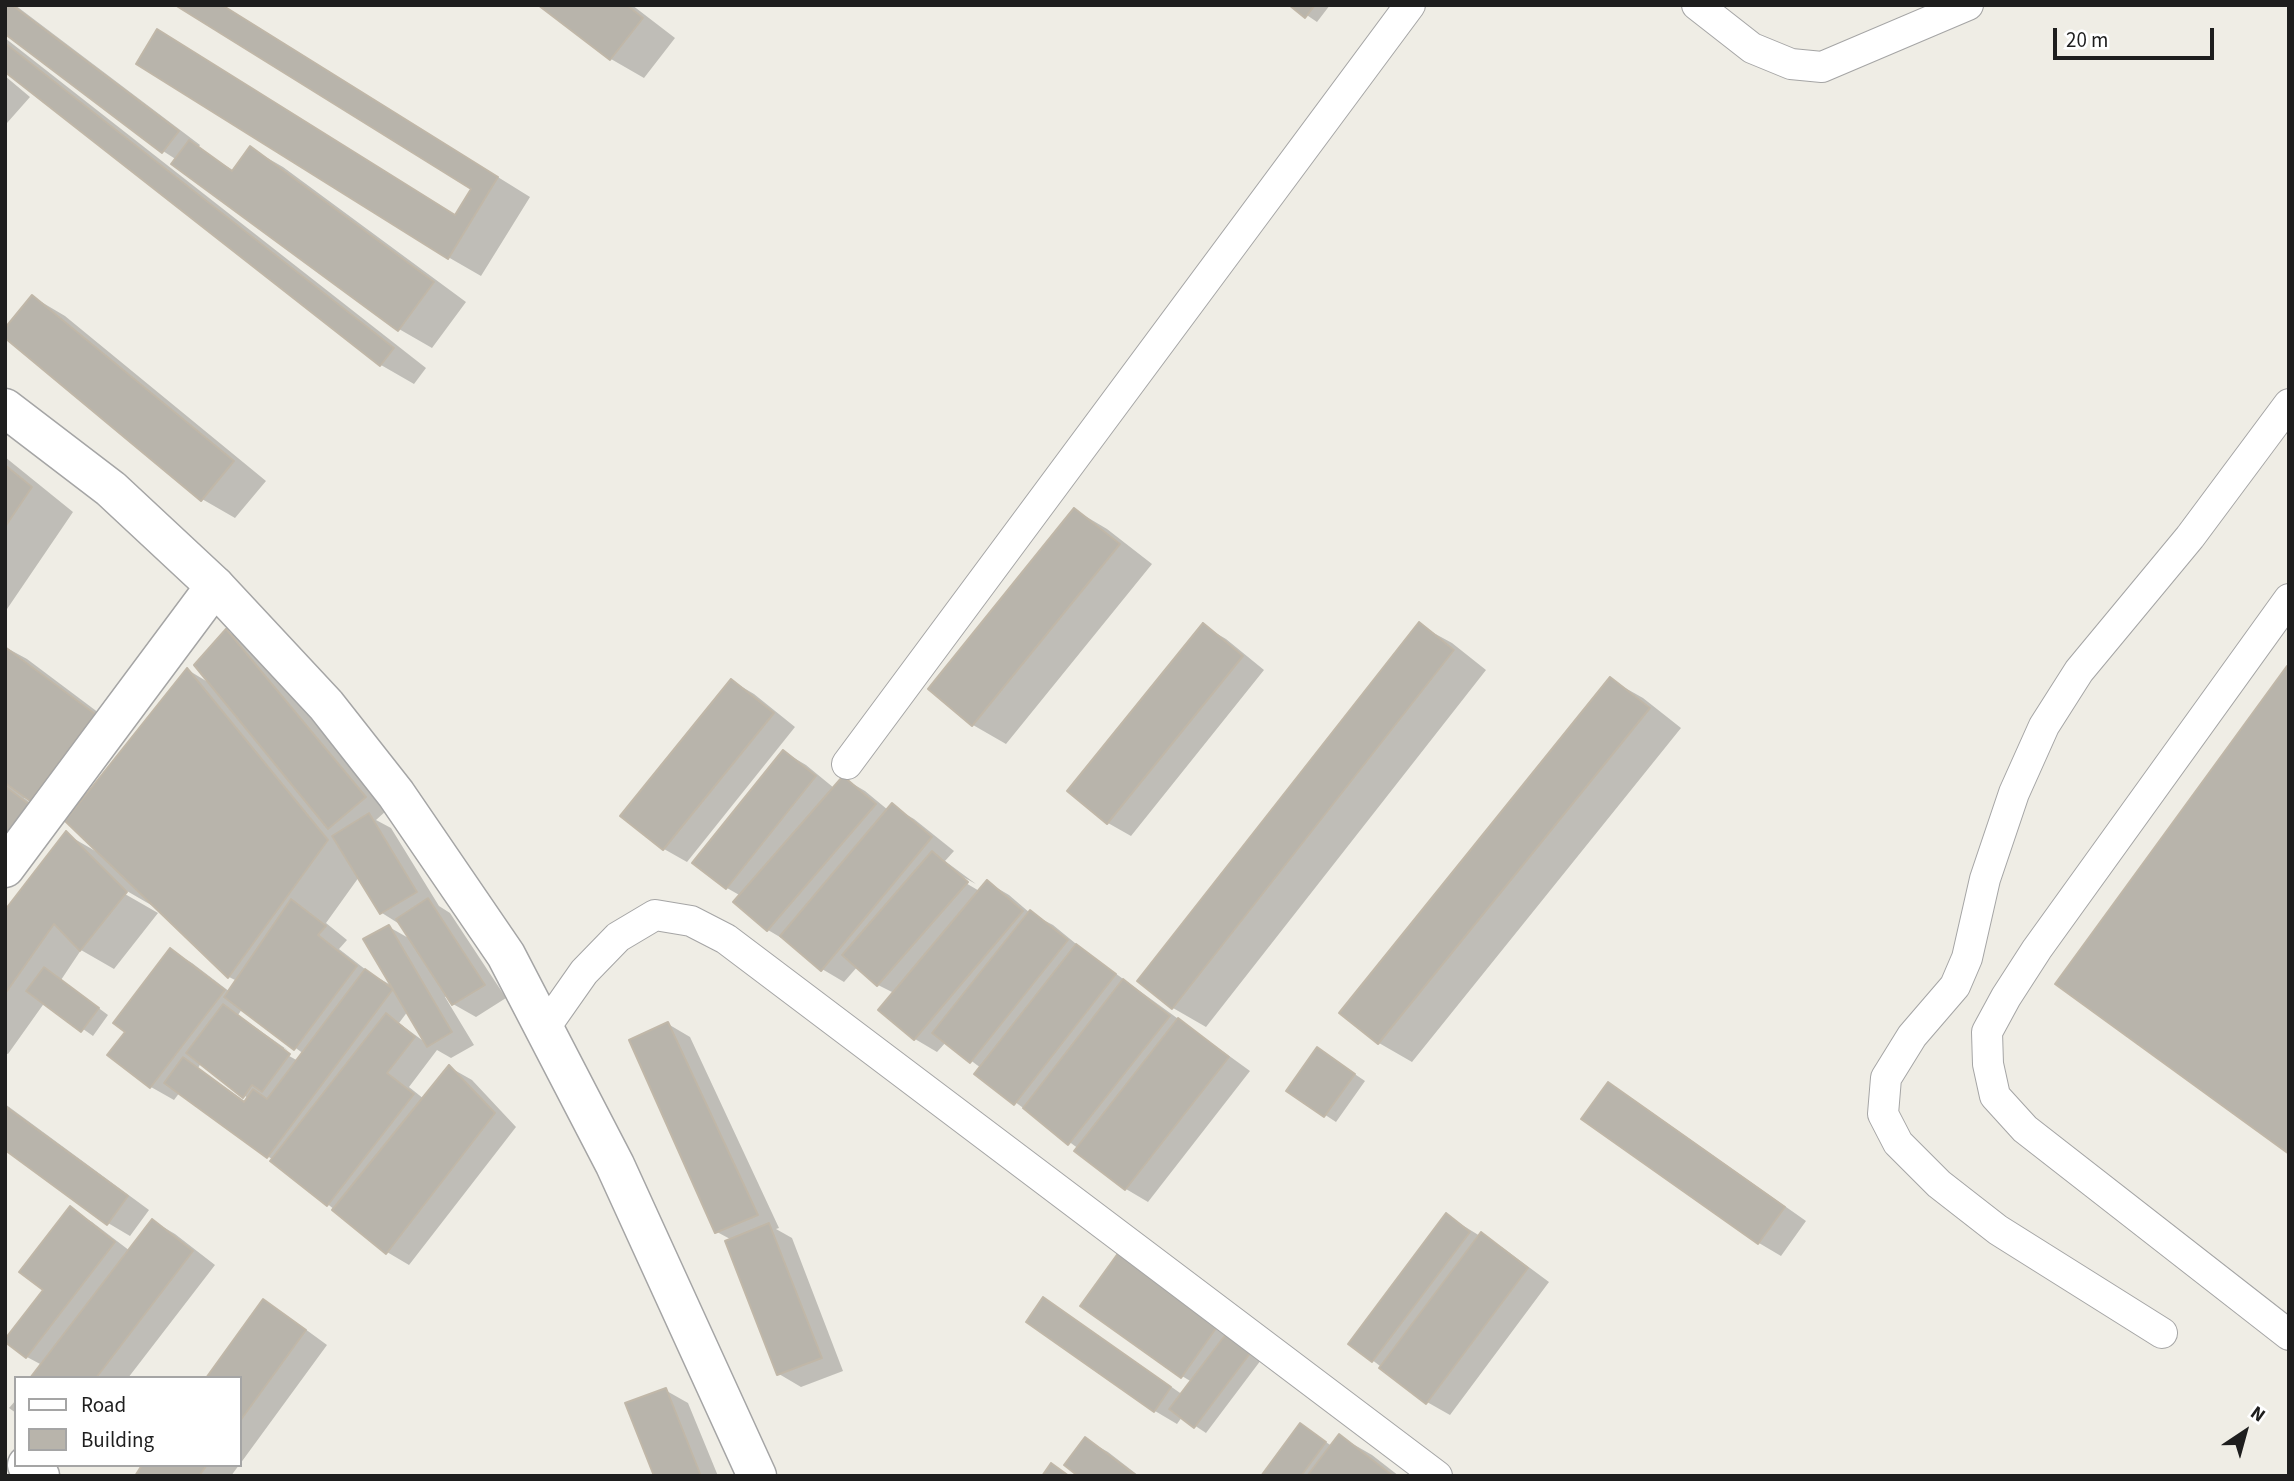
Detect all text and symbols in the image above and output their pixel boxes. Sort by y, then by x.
scale bar [2056,14,2217,58]
text: 20 m [2066,25,2108,55]
legend [14,1376,242,1467]
text: Road [81,1390,126,1420]
north arrow [2210,1397,2280,1467]
text: N [2245,1400,2271,1429]
text: Building [81,1425,154,1455]

